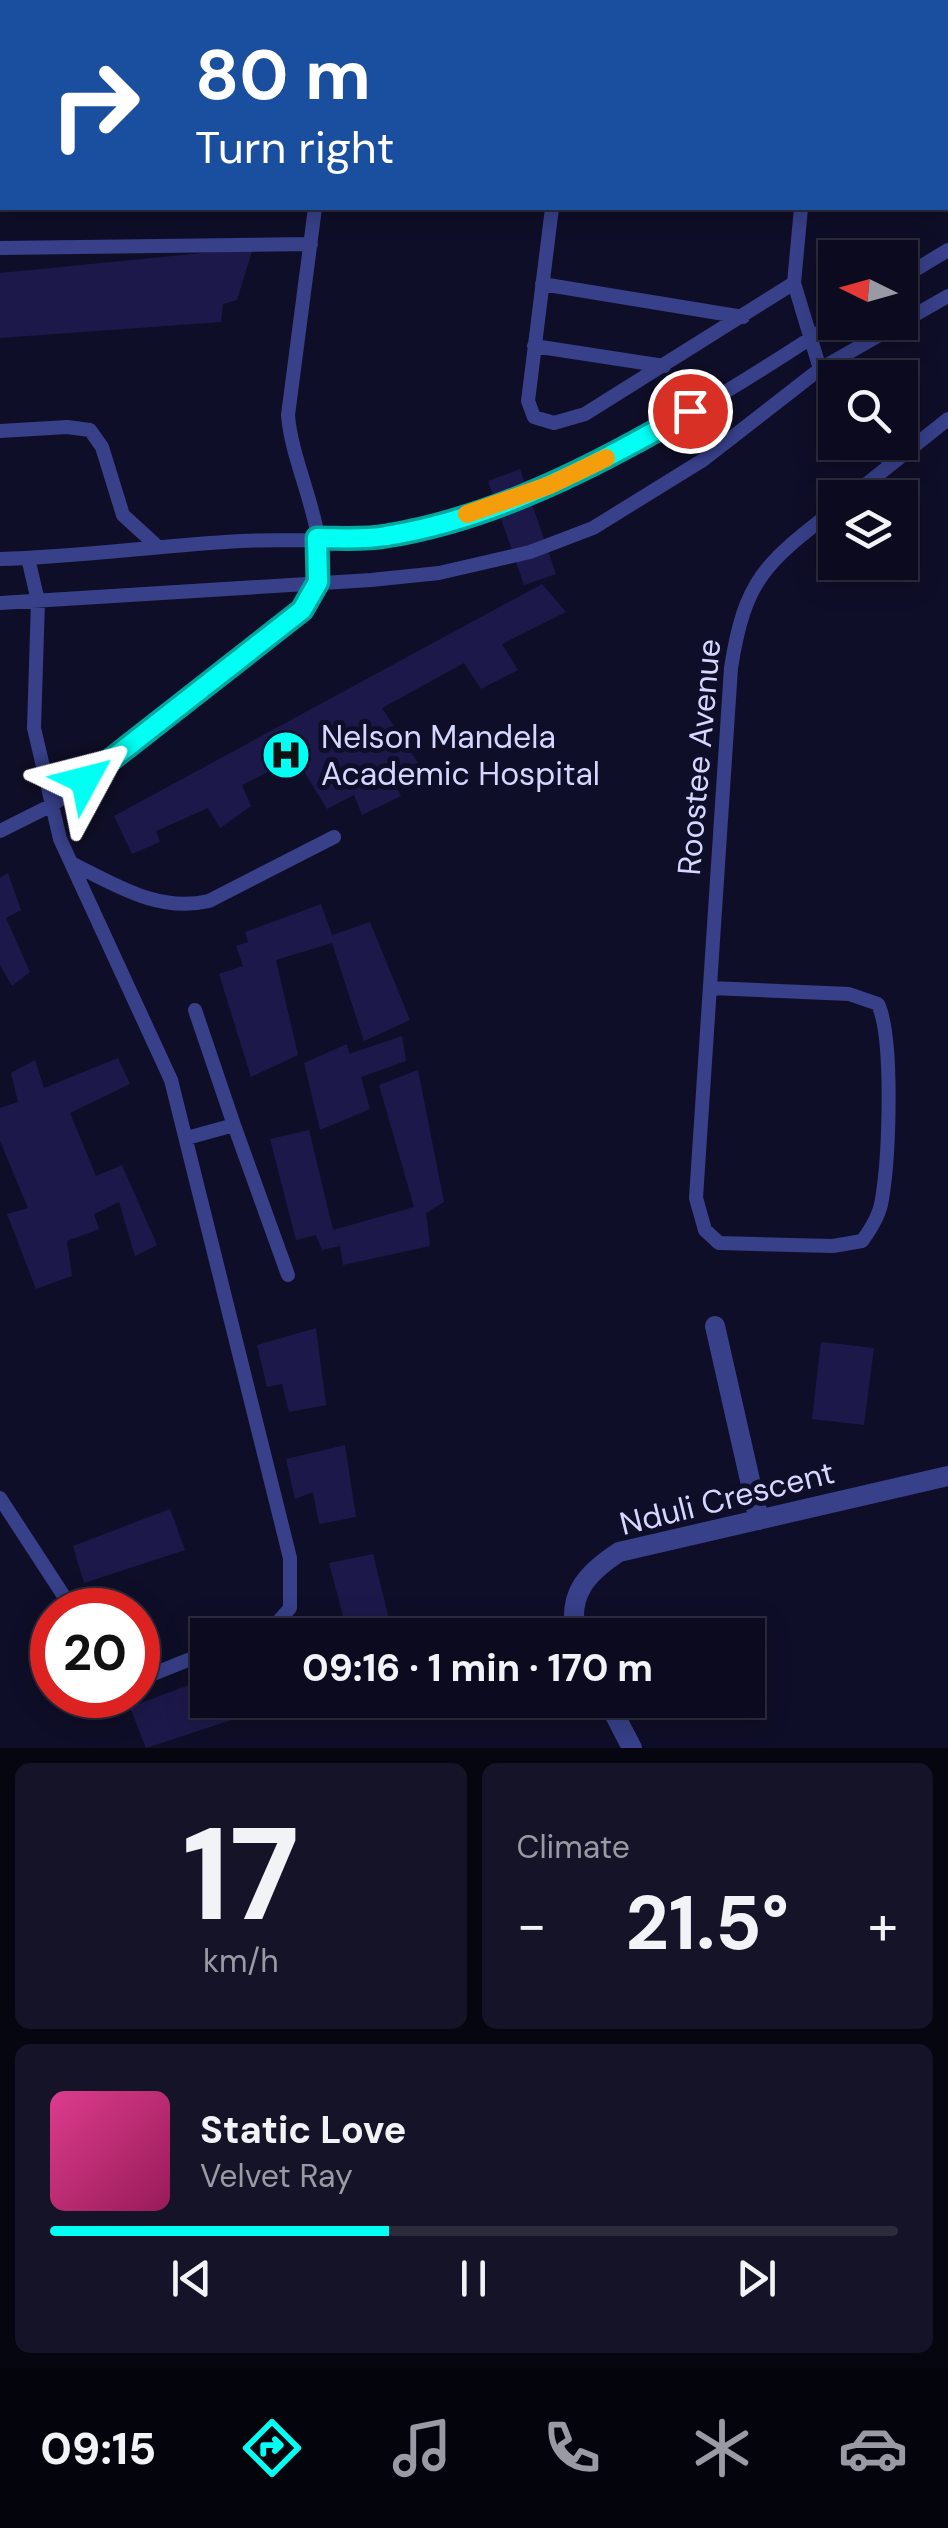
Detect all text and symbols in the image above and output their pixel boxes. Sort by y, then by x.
text: 80 m [195,30,371,121]
icon: right [30,40,160,170]
text: Turn right [195,118,394,177]
north arrow [818,240,918,340]
map controls [818,240,918,580]
button: search [818,360,918,460]
pin [648,369,733,454]
icon: arrive [663,384,718,439]
button: layers [818,480,918,580]
street label: Roostee Avenue [668,637,730,877]
place label: Nelson Mandela Academic Hospital [321,716,600,795]
position arrow [33,728,137,832]
hospital icon: Nelson Mandela Academic Hospital [260,729,312,781]
street label: Nduli Crescent [615,1451,839,1545]
speed limit sign: 20 [30,1588,160,1718]
text: 09:16 · 1 min · 170 m [302,1643,653,1693]
text: 17 [182,1790,299,1959]
text: Climate [517,1826,630,1868]
text: 21.5° [626,1875,789,1972]
text: − [517,1889,547,1961]
text: + [868,1889,898,1961]
text: km/h [203,1940,279,1982]
text: Static Love [200,2105,406,2155]
text: Velvet Ray [200,2155,353,2197]
icon: previous [164,2251,219,2306]
icon: pause [446,2251,501,2306]
icon: next [729,2251,784,2306]
icon: directions [237,2413,307,2483]
icon: music [387,2413,457,2483]
icon: phone [537,2413,607,2483]
icon: climate [687,2413,757,2483]
icon: car [838,2413,908,2483]
text: 09:15 [40,2419,156,2478]

